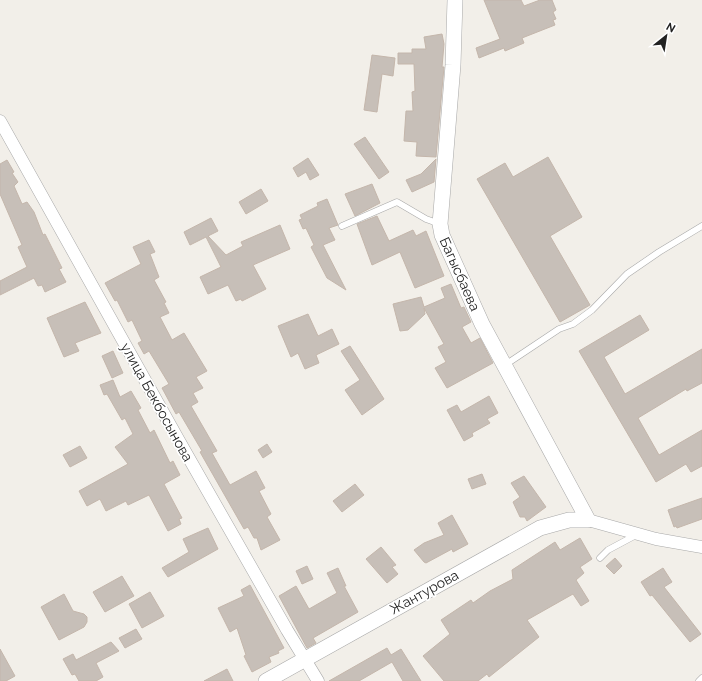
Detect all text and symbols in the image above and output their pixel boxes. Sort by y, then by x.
north arrow [646,16,686,56]
text: N [664,20,678,36]
street label: Багысбаева [437,235,483,313]
street label: улица Бекбосынова [118,340,196,464]
street label: Жантурова [387,567,461,617]

